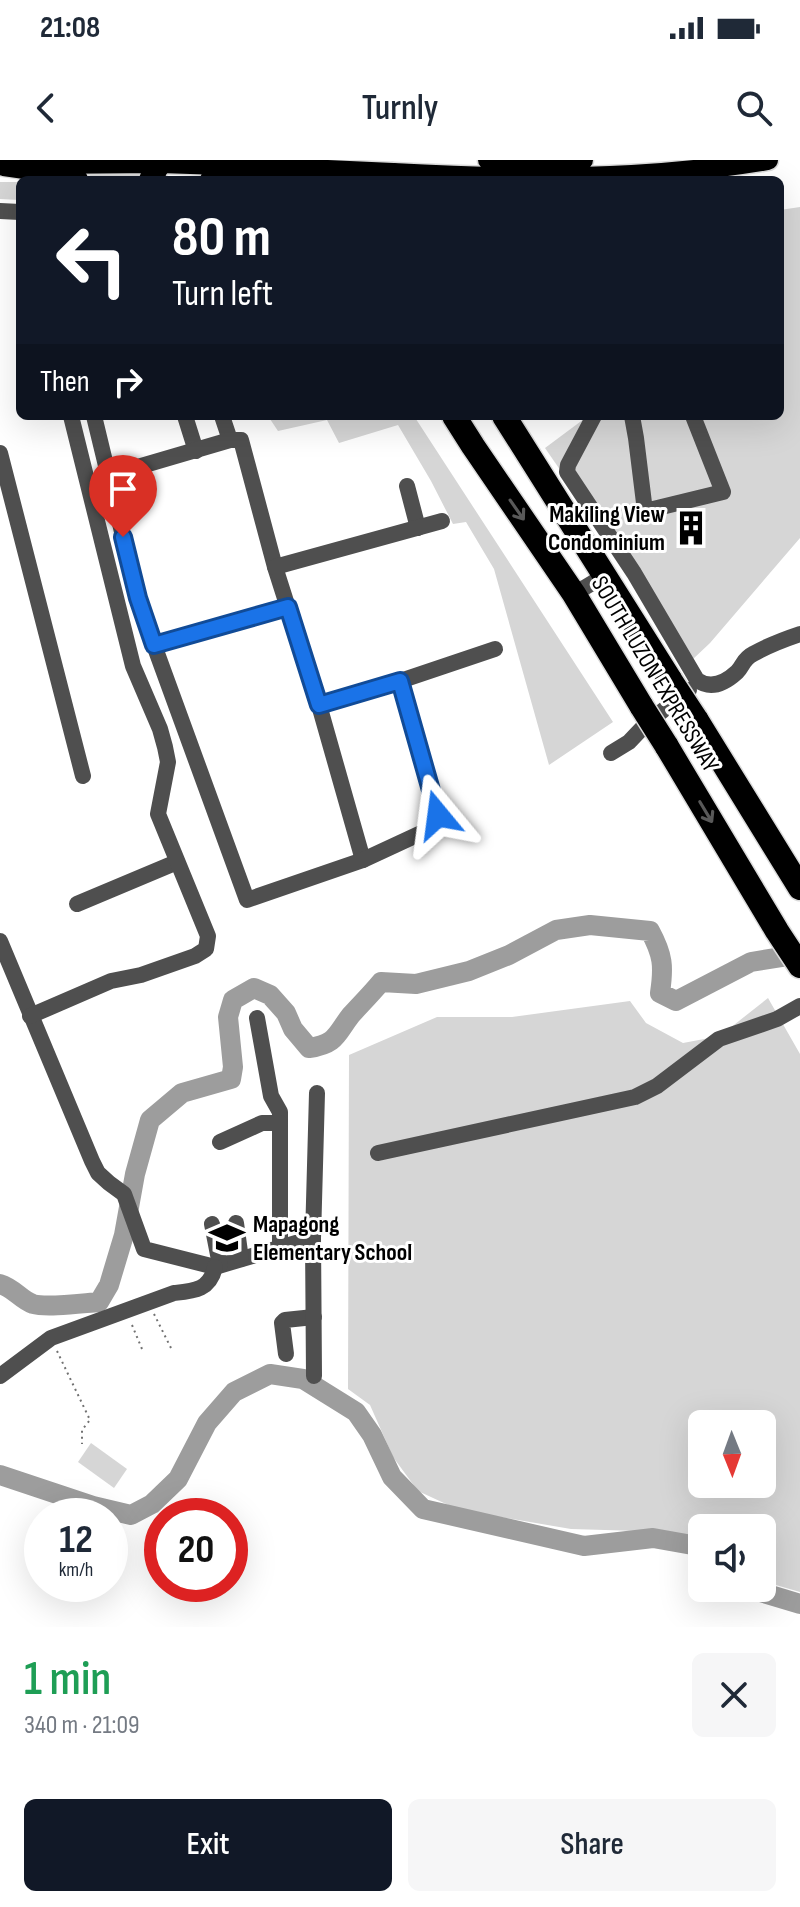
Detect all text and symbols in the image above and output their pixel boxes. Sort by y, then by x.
text: 21:08 [40,10,100,46]
icon: back [24,86,68,130]
icon: search [732,86,776,130]
text: Turnly [362,87,438,130]
text: 80 m [172,205,271,272]
icon: left [40,208,144,312]
text: Turn left [172,273,273,316]
icon: right [106,360,150,404]
text: Then [40,364,90,400]
pin [89,455,157,537]
icon: arrive [101,467,145,511]
one-way arrow [509,499,525,521]
place label: Makiling View Condominium [548,500,666,557]
building icon: Makiling View Condominium [672,509,710,547]
street label: SOUTH LUZON EXPRESSWAY [585,571,725,777]
position arrow [396,773,480,857]
one-way arrow [698,800,714,823]
place label: Mapagong Elementary School [253,1210,412,1267]
school or university icon: Mapagong Elementary School [208,1219,246,1257]
north arrow [688,1410,776,1498]
map controls [688,1410,776,1602]
speed limit sign: 20 [144,1498,248,1602]
button: sound [688,1514,776,1602]
text: 12 [59,1516,93,1564]
text: km/h [59,1558,93,1582]
text: 1 min [24,1651,111,1708]
button: close [692,1653,776,1737]
text: 340 m · 21:09 [24,1710,140,1741]
button: Exit [24,1799,392,1891]
button: Share [408,1799,776,1891]

